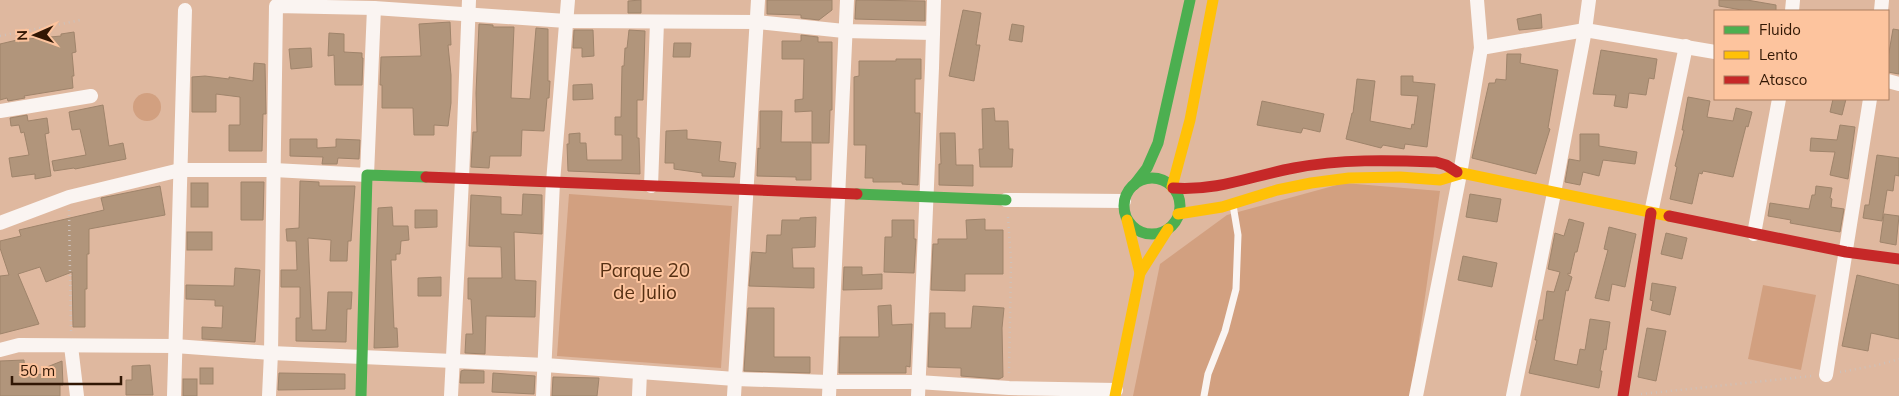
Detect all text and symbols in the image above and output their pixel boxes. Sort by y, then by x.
north arrow [10,10,60,60]
legend [1714,10,1889,100]
text: Fluido [1759,20,1801,39]
text: N [13,30,31,41]
text: Lento [1759,45,1798,64]
text: Atasco [1759,70,1807,89]
park label: Parque 20 de Julio [600,258,690,304]
scale bar [12,354,121,386]
text: 50 m [20,361,55,380]

